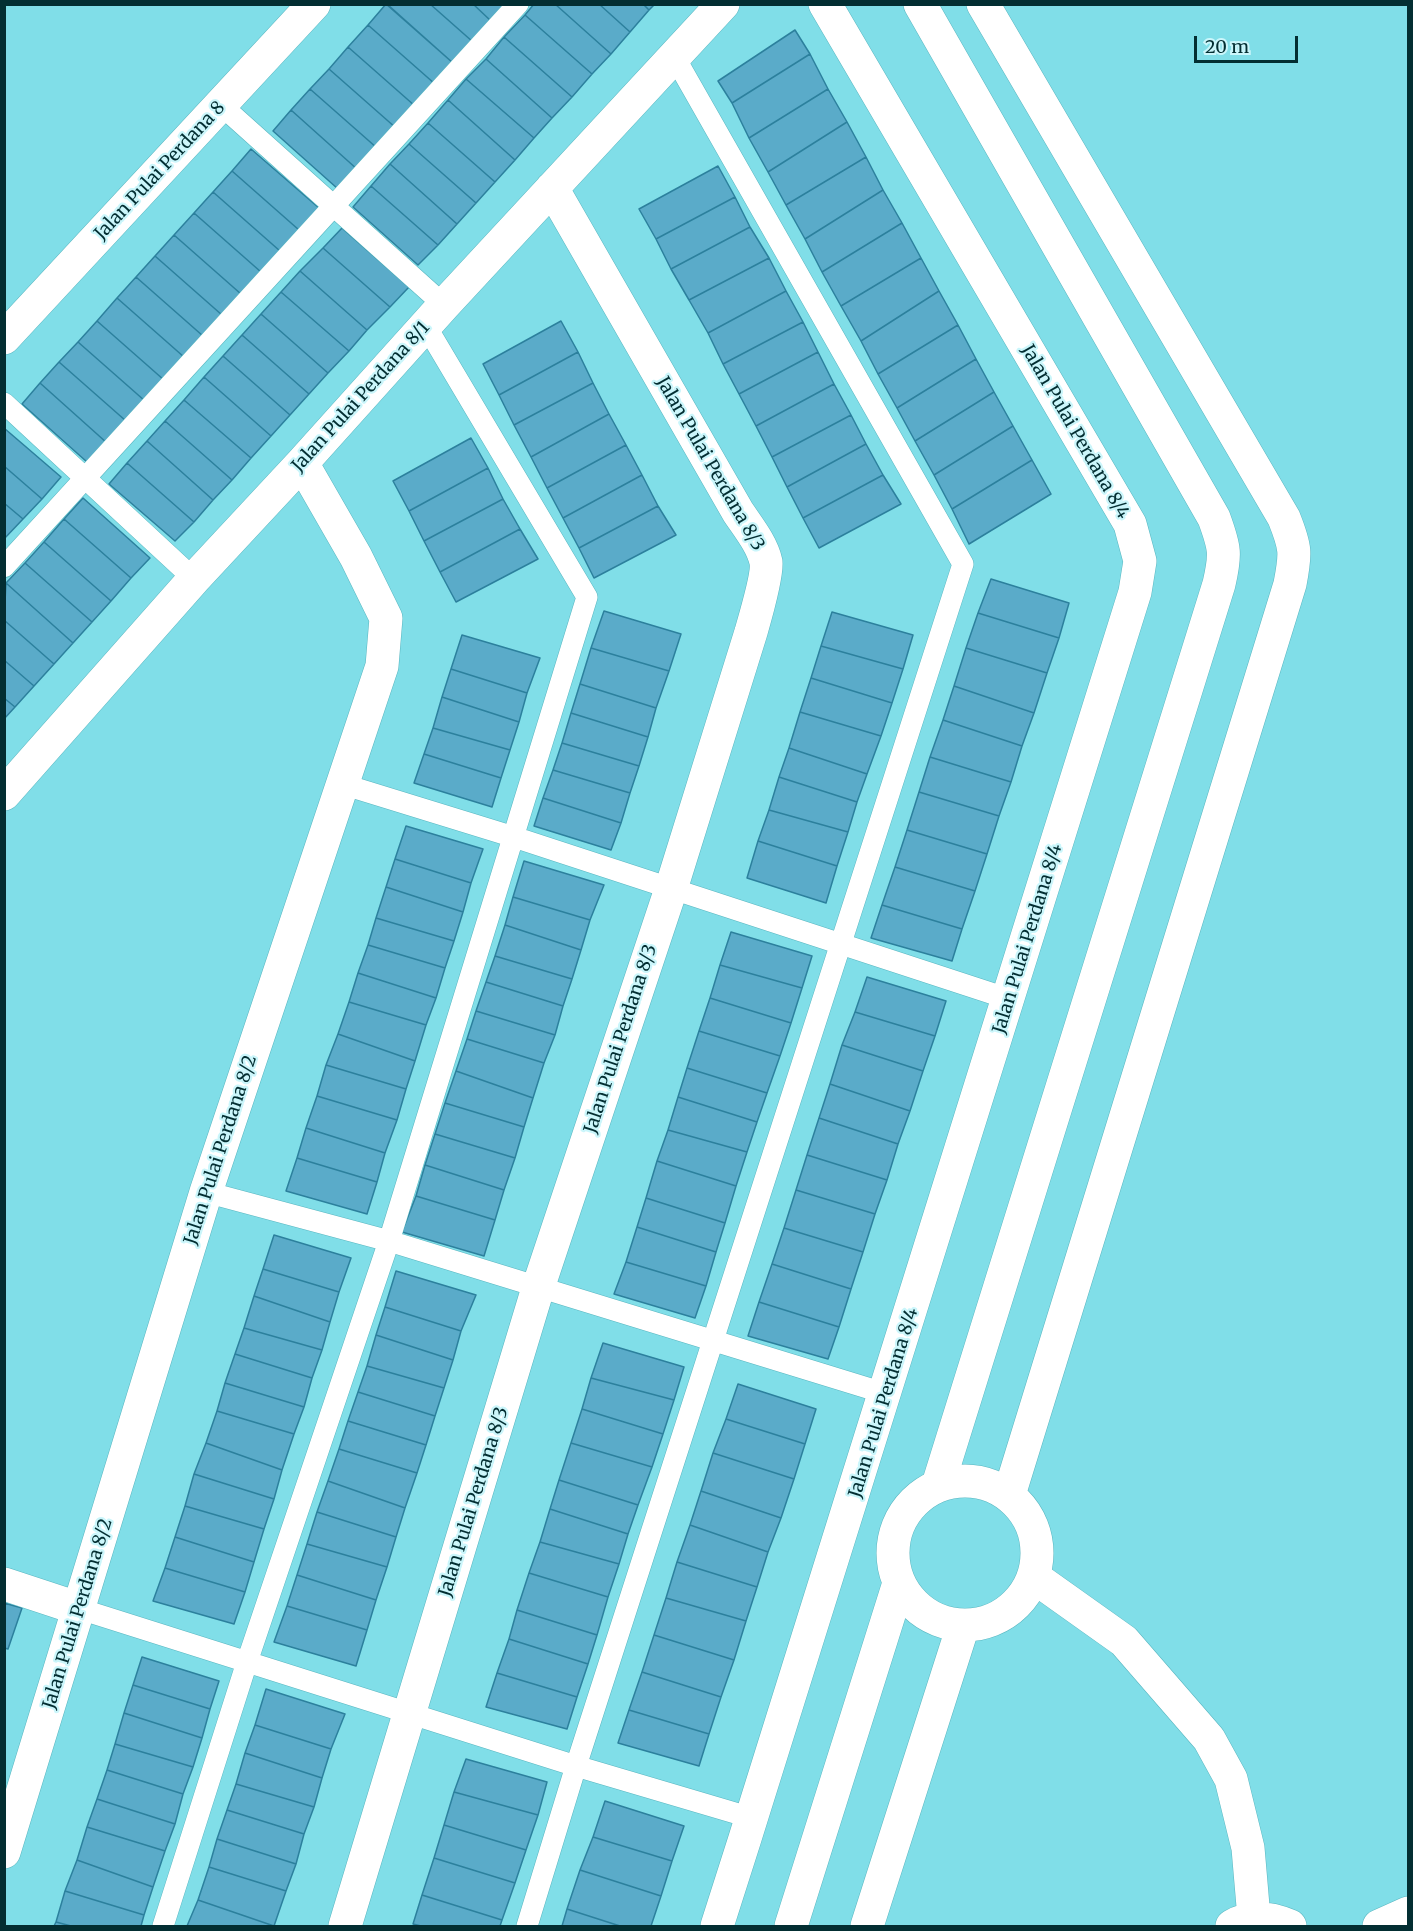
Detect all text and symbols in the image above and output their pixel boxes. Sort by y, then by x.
scale bar [1197,24,1300,62]
text: 20 m [1205,35,1249,58]
street label: Jalan Pulai Perdana 8 [90,97,230,245]
street label: Jalan Pulai Perdana 8/1 [288,317,434,477]
street label: Jalan Pulai Perdana 8/4 [1016,341,1134,523]
street label: Jalan Pulai Perdana 8/3 [651,373,769,555]
street label: Jalan Pulai Perdana 8/4 [989,842,1067,1036]
street label: Jalan Pulai Perdana 8/3 [580,942,662,1136]
street label: Jalan Pulai Perdana 8/2 [180,1053,262,1247]
street label: Jalan Pulai Perdana 8/4 [845,1306,923,1500]
street label: Jalan Pulai Perdana 8/3 [435,1404,513,1600]
street label: Jalan Pulai Perdana 8/2 [39,1516,117,1712]

